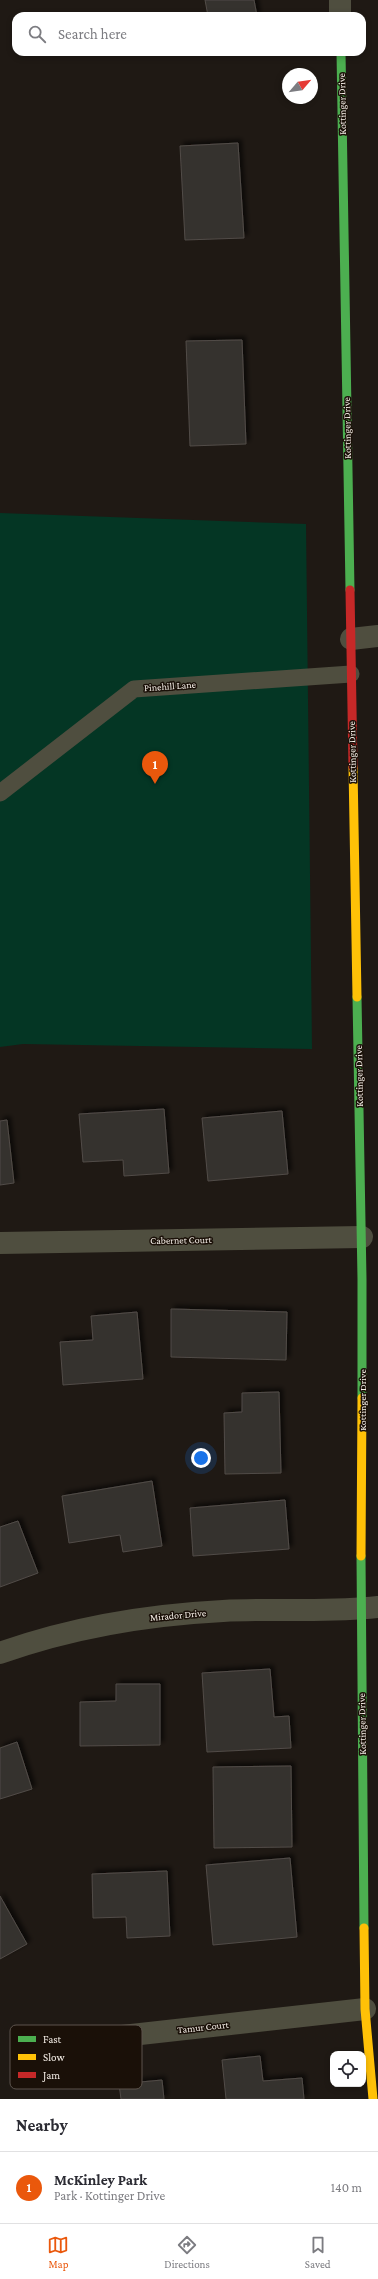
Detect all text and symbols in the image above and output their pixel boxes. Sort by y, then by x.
search box [12,12,366,56]
icon: search [26,23,48,45]
text: Search here [58,26,127,42]
north arrow [282,68,318,104]
street label: Kottinger Drive [336,73,348,135]
street label: Kottinger Drive [341,397,353,459]
street label: Pinehill Lane [144,679,197,693]
street label: Kottinger Drive [346,721,358,783]
pin: 1 [142,751,168,784]
street label: Kottinger Drive [353,1045,365,1107]
street label: Cabernet Court [150,1234,213,1246]
street label: Kottinger Drive [357,1369,368,1431]
your location [191,1448,211,1468]
street label: Mirador Drive [149,1607,207,1623]
street label: Kottinger Drive [356,1693,368,1755]
street label: Tamur Court [177,2019,230,2035]
legend [10,2025,142,2089]
text: Fast [43,2033,62,2045]
text: Slow [43,2051,65,2063]
map controls [330,2051,366,2087]
button: locate [330,2051,366,2087]
text: Jam [42,2069,60,2082]
text: Nearby [16,2116,68,2135]
text: McKinley Park [54,2172,147,2188]
text: 1 [27,2180,31,2195]
text: 140 m [331,2180,362,2195]
text: Park · Kottinger Drive [54,2188,165,2203]
tab: Map [47,2234,69,2270]
tab: Directions [164,2234,210,2270]
tab: Saved [305,2234,331,2270]

